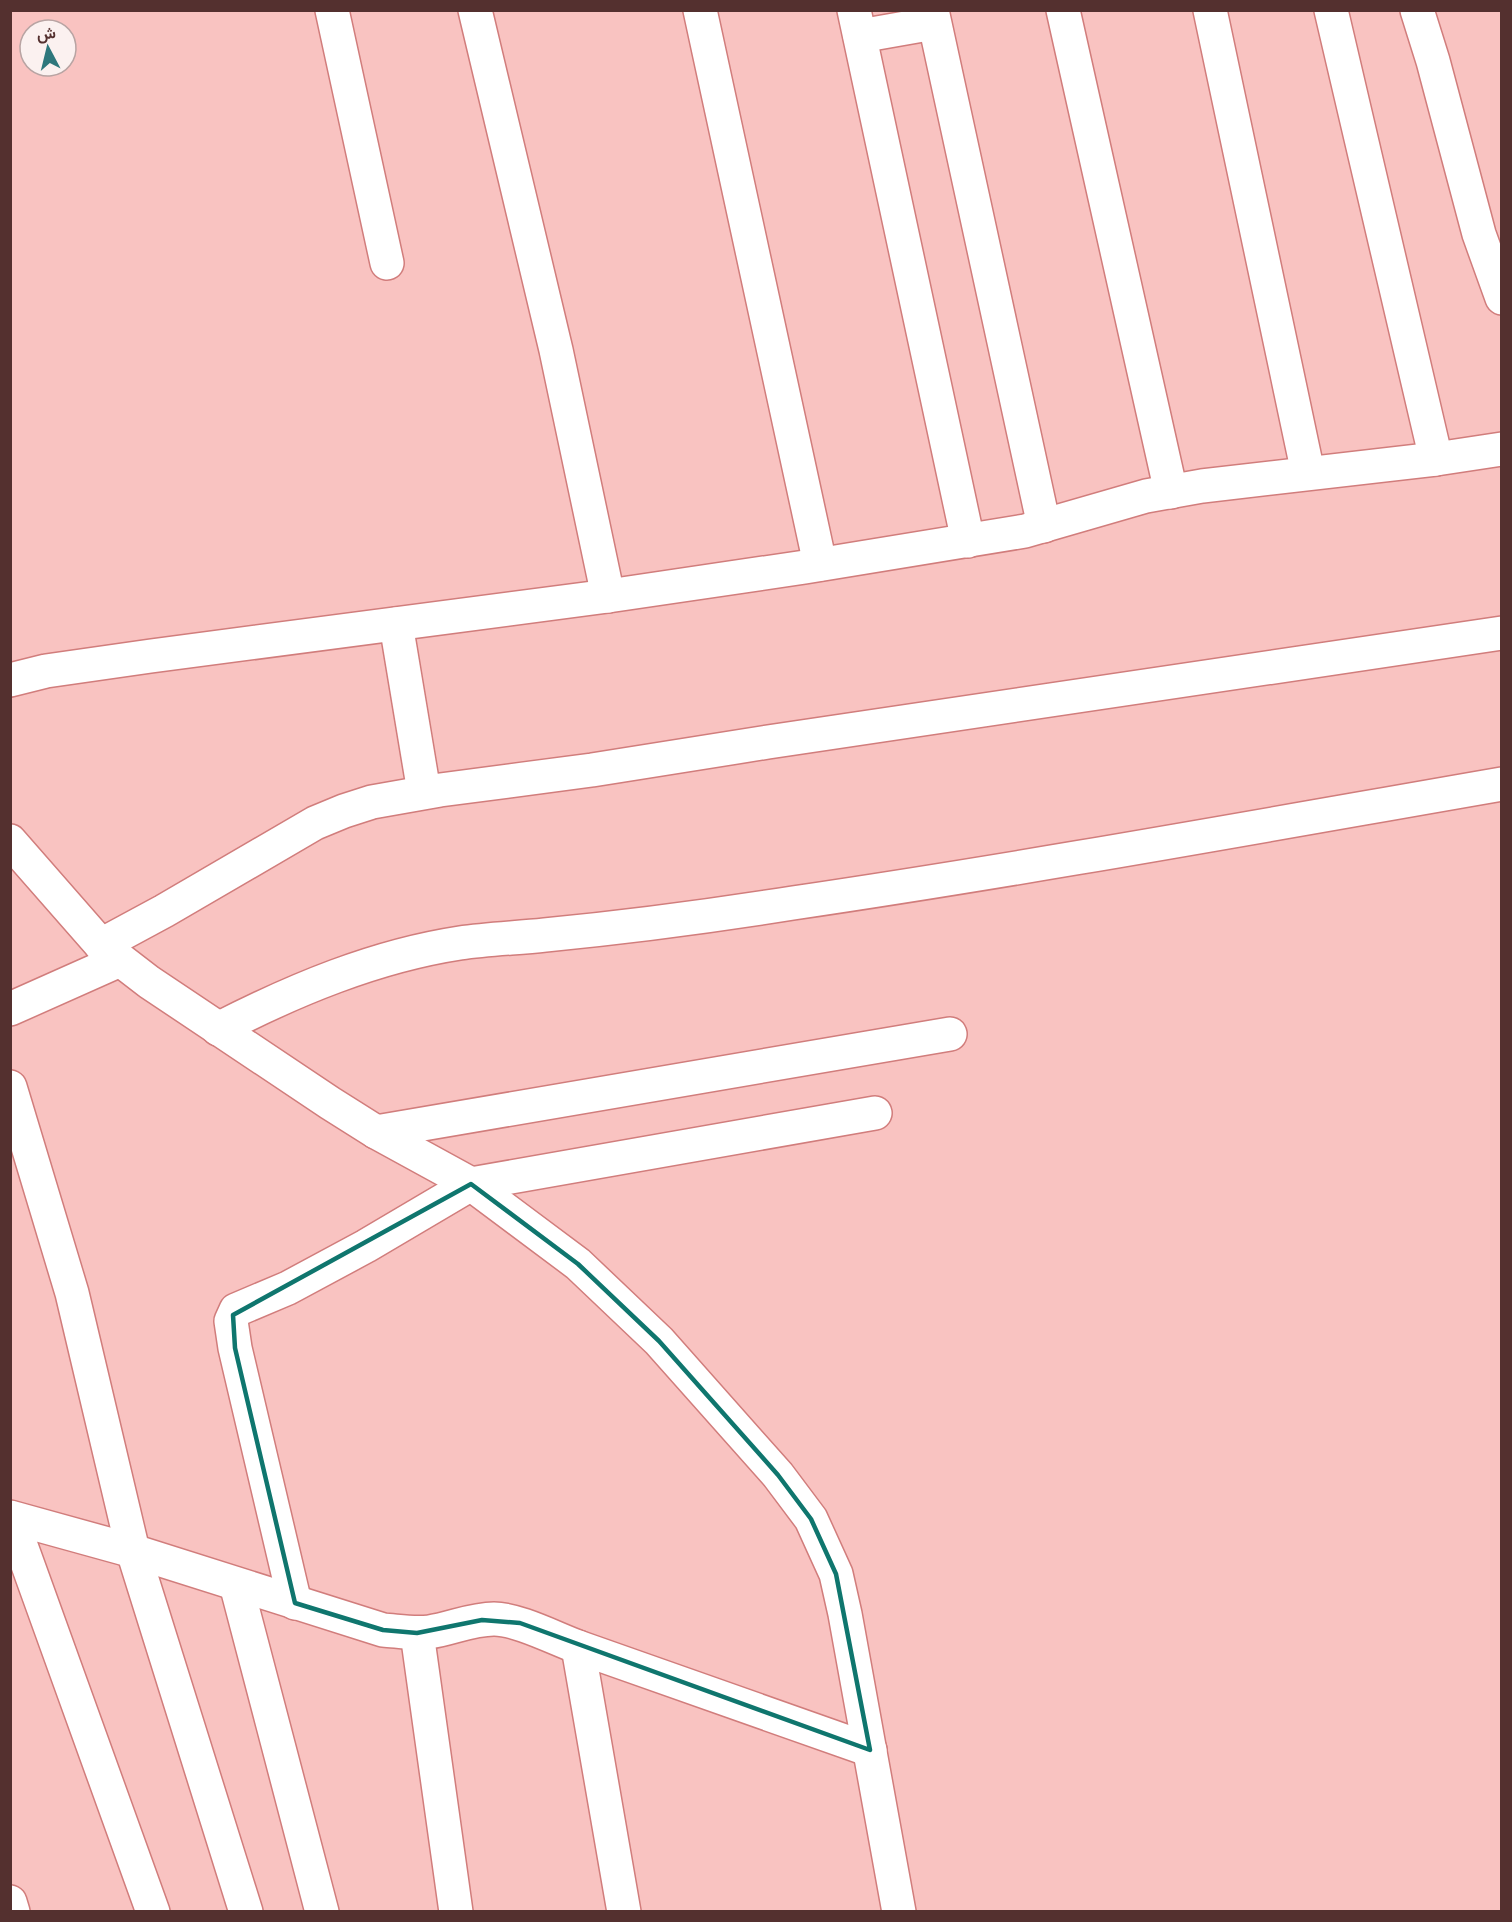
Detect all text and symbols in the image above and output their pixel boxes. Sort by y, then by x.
north arrow [18,18,78,78]
text: ش [35,22,57,44]

